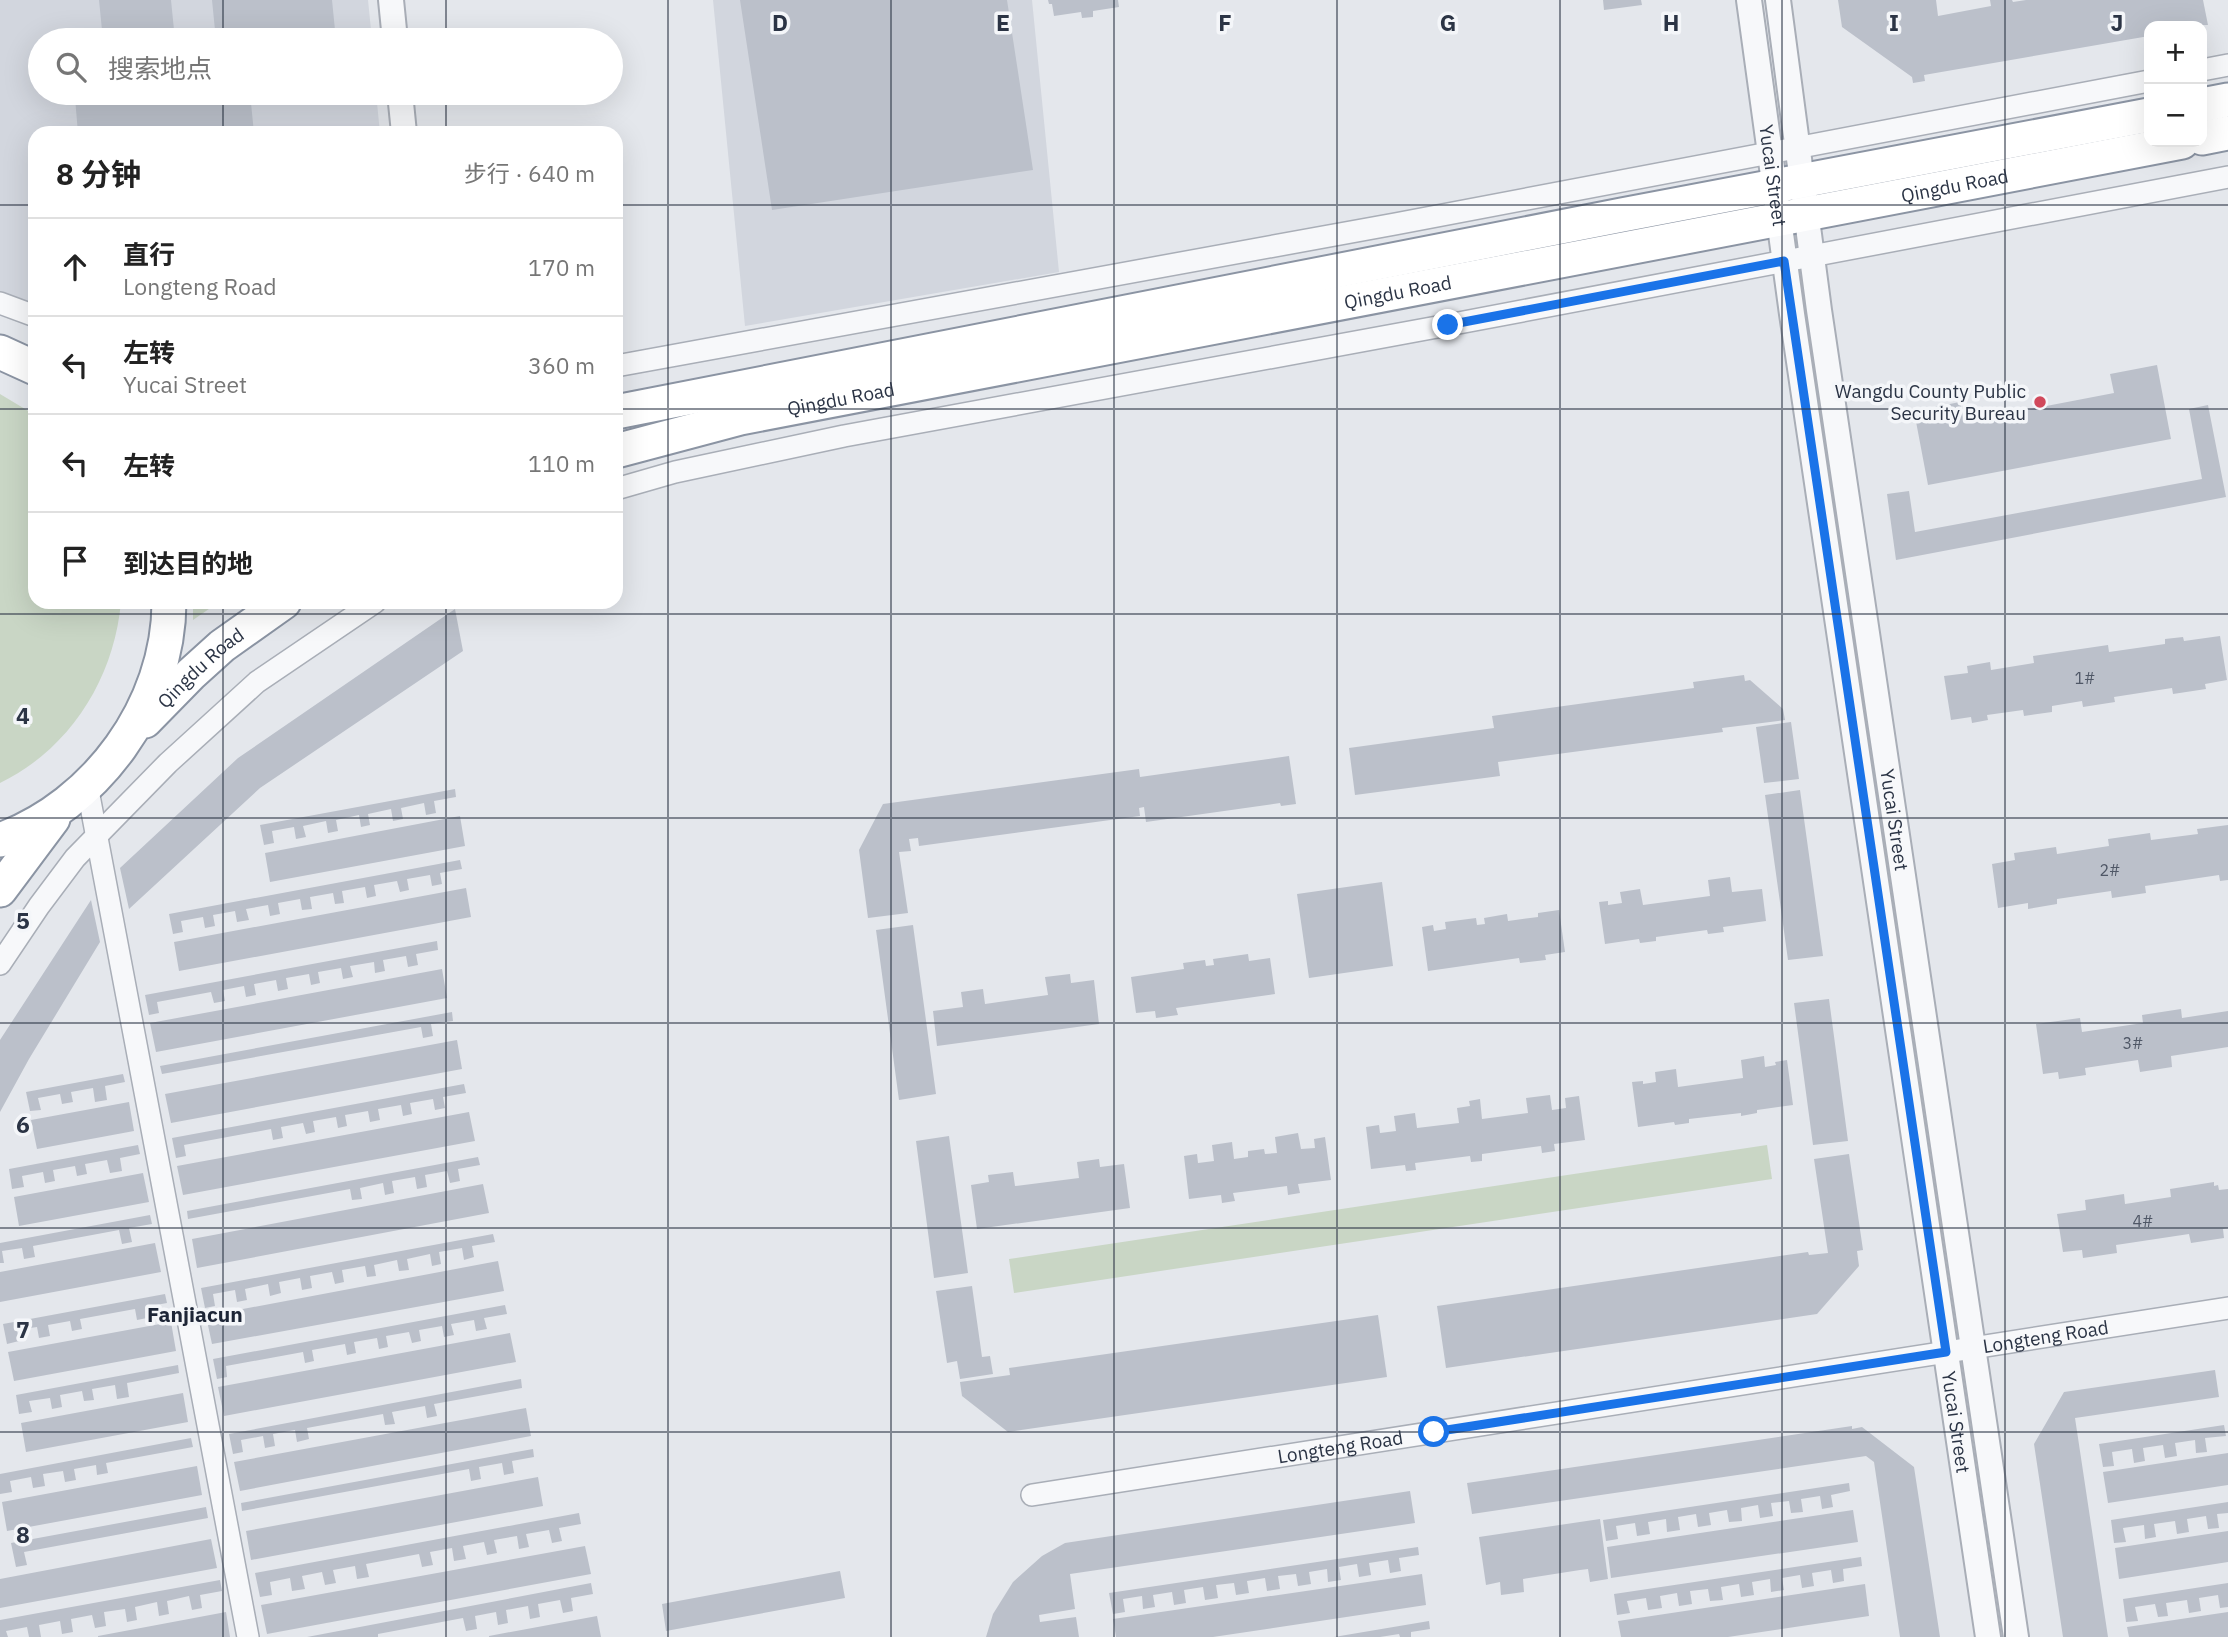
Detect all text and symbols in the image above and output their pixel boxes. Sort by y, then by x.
text: D [772,7,788,37]
text: E [996,7,1010,37]
text: F [1218,7,1232,37]
text: G [1440,7,1456,37]
text: H [1663,7,1679,37]
text: I [1889,7,1899,37]
text: J [2111,7,2123,37]
map controls [2144,21,2207,147]
button: + [2144,21,2207,84]
search box [28,28,623,105]
icon: search [52,48,90,86]
text: 搜索地点 [108,51,212,85]
button: − [2144,84,2207,147]
street label: Yucai Street [1754,123,1792,228]
text: 8 分钟 [56,154,141,193]
text: 步行 · 640 m [464,158,595,188]
street label: Qingdu Road [1899,163,2010,208]
text: 直行 [123,237,175,271]
icon: ahead [56,248,94,286]
text: 170 m [528,252,595,282]
street label: Qingdu Road [1342,270,1454,314]
text: Longteng Road [123,271,277,301]
route end [1432,309,1463,340]
text: 左转 [123,335,175,369]
icon: left [56,346,94,384]
text: 360 m [528,350,595,380]
text: Yucai Street [123,369,247,399]
street label: Qingdu Road [785,377,897,421]
place label: Wangdu County Public Security Bureau [1835,379,2026,425]
marker: Wangdu County Public Security Bureau [2032,394,2048,410]
icon: left [56,444,94,482]
text: 左转 [123,448,175,482]
text: 110 m [528,448,595,478]
icon: arrive [56,542,94,580]
text: 到达目的地 [123,546,253,580]
street label: Qingdu Road [152,622,248,713]
house number: 1# [2074,668,2096,688]
text: 4 [16,700,30,730]
street label: Yucai Street [1875,767,1914,872]
house number: 2# [2099,860,2121,880]
text: 5 [16,905,30,935]
house number: 3# [2122,1033,2144,1053]
text: 6 [16,1109,30,1139]
house number: 4# [2132,1211,2154,1231]
district label: Fanjiacun [147,1300,243,1328]
text: 7 [16,1314,30,1344]
street label: Longteng Road [1981,1315,2110,1358]
street label: Yucai Street [1937,1369,1976,1474]
route start [1418,1416,1449,1447]
street label: Longteng Road [1276,1425,1405,1468]
text: 8 [16,1519,30,1549]

